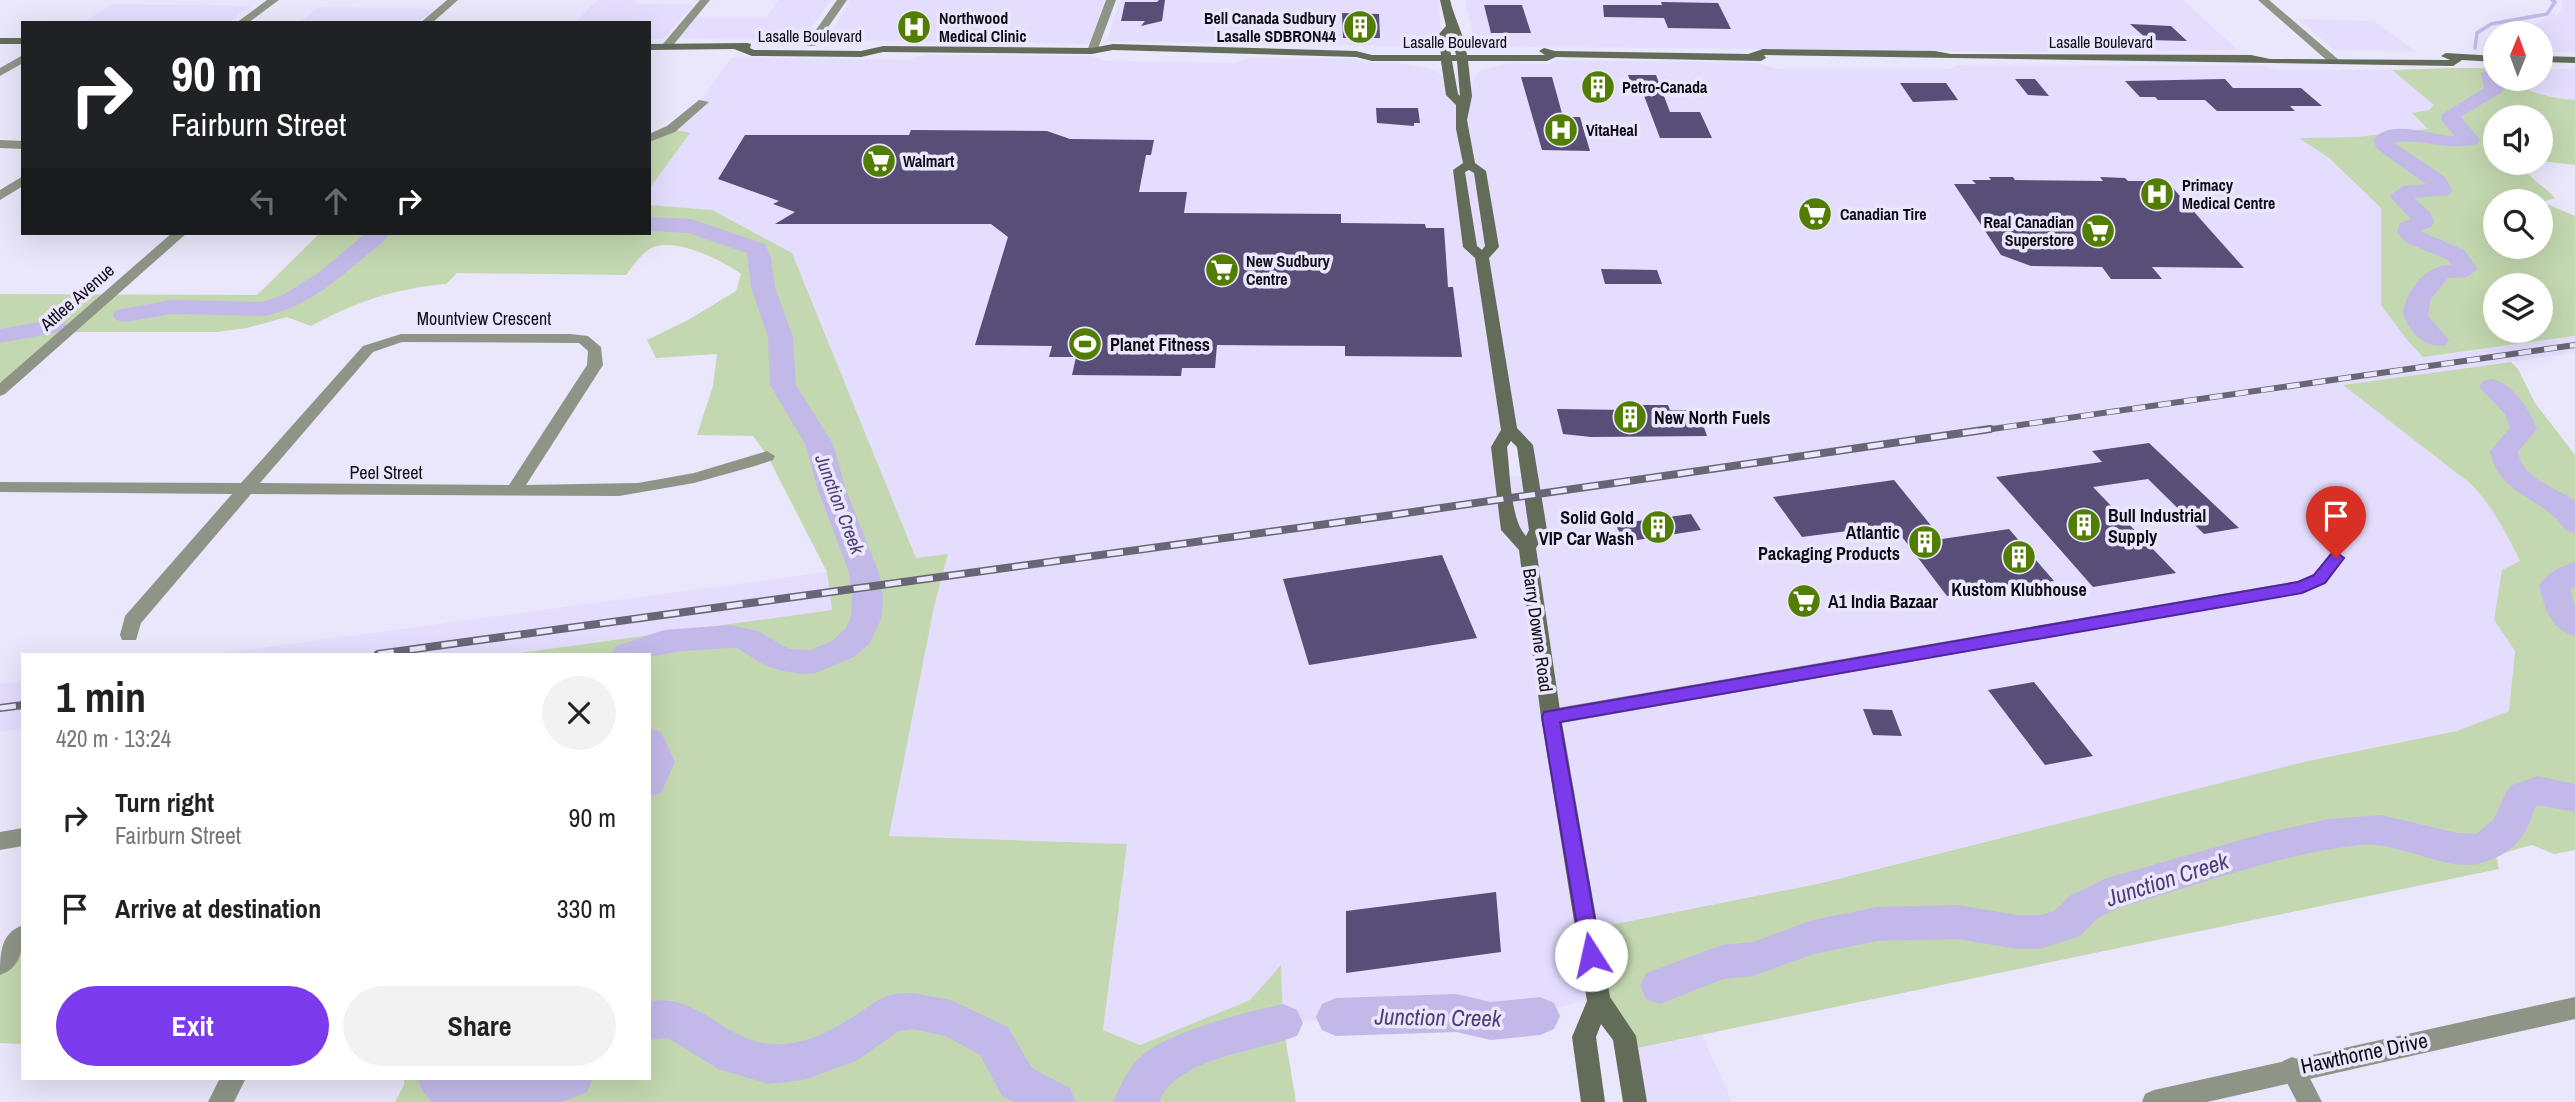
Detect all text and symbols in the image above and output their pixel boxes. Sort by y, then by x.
place label: Northwood Medical Clinic [939,7,1027,47]
place label: Bell Canada Sudbury Lasalle SDBRON44 [1204,7,1337,47]
hospital icon: Northwood Medical Clinic [895,8,933,46]
building icon: Bell Canada Sudbury Lasalle SDBRON44 [1341,8,1379,46]
north arrow [2483,21,2553,91]
map controls [2483,21,2553,343]
street label: Lasalle Boulevard [758,25,862,47]
street label: Lasalle Boulevard [1403,31,1507,53]
street label: Lasalle Boulevard [2049,31,2153,53]
text: 90 m [171,40,263,106]
icon: right [56,49,147,140]
building icon: Petro-Canada [1579,68,1617,106]
place label: Petro-Canada [1622,76,1708,98]
text: Fairburn Street [171,103,346,146]
button: sound [2483,105,2553,175]
hospital icon: VitaHeal [1542,111,1580,149]
place label: VitaHeal [1586,119,1638,141]
supermarket icon: Walmart [860,142,898,180]
place label: Walmart [903,150,955,172]
place label: Primacy Medical Centre [2182,174,2275,214]
hospital icon: Primacy Medical Centre [2138,175,2176,213]
icon: left [244,182,282,220]
icon: ahead [317,182,355,220]
icon: right [390,182,428,220]
button: search [2483,189,2553,259]
supermarket icon: Canadian Tire [1796,195,1834,233]
place label: Canadian Tire [1840,203,1927,225]
place label: Real Canadian Superstore [1984,211,2074,251]
supermarket icon: Real Canadian Superstore [2079,212,2117,250]
place label: New Sudbury Centre [1246,250,1331,290]
supermarket icon: New Sudbury Centre [1203,251,1241,289]
street label: Attlee Avenue [34,258,119,337]
button: layers [2483,273,2553,343]
street label: Mountview Crescent [417,306,551,331]
sports icon: Planet Fitness [1066,325,1104,363]
place label: Planet Fitness [1110,332,1210,357]
building icon: New North Fuels [1611,398,1649,436]
place label: New North Fuels [1654,405,1770,430]
water label: Junction Creek [809,449,871,559]
street label: Peel Street [349,460,423,485]
pin [2306,486,2366,558]
icon: arrive [2317,497,2355,535]
place label: Bull Industrial Supply [2108,503,2206,549]
place label: Solid Gold VIP Car Wash [1539,505,1634,551]
building icon: Bull Industrial Supply [2065,506,2103,544]
building icon: Solid Gold VIP Car Wash [1639,508,1677,546]
place label: Atlantic Packaging Products [1758,520,1900,566]
building icon: Atlantic Packaging Products [1906,523,1944,561]
building icon: Kustom Klubhouse [2000,538,2038,576]
street label: Barry Downe Road [1517,567,1559,693]
place label: Kustom Klubhouse [1951,577,2087,602]
supermarket icon: A1 India Bazaar [1785,582,1823,620]
place label: A1 India Bazaar [1828,589,1938,614]
text: 1 min [56,669,146,725]
button: close [542,676,616,750]
text: 420 m · 13:24 [56,723,171,754]
text: Turn right [115,785,214,820]
icon: right [56,799,94,837]
text: 90 m [569,800,616,835]
text: Fairburn Street [115,820,241,851]
water label: Junction Creek [2101,844,2234,914]
icon: arrive [56,890,94,928]
text: Arrive at destination [115,891,321,926]
text: 330 m [557,891,616,926]
position arrow [1554,918,1628,992]
button: Exit [56,986,329,1066]
button: Share [343,986,616,1066]
water label: Junction Creek [1373,1000,1503,1034]
street label: Hawthorne Drive [2298,1025,2430,1081]

